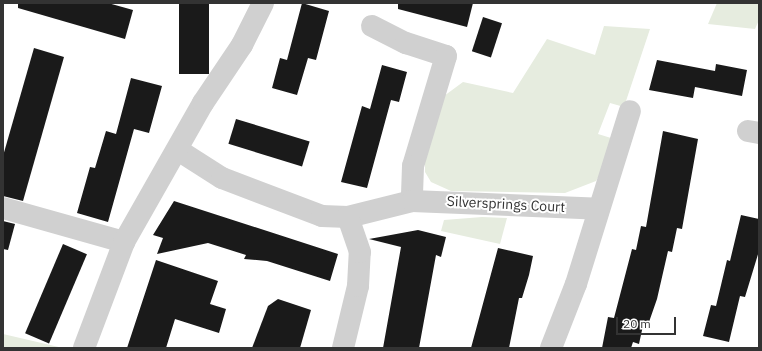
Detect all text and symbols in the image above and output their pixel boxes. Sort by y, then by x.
street label: Silversprings Court [446,193,566,215]
scale bar [618,309,678,335]
text: 20 m [623,316,651,331]

